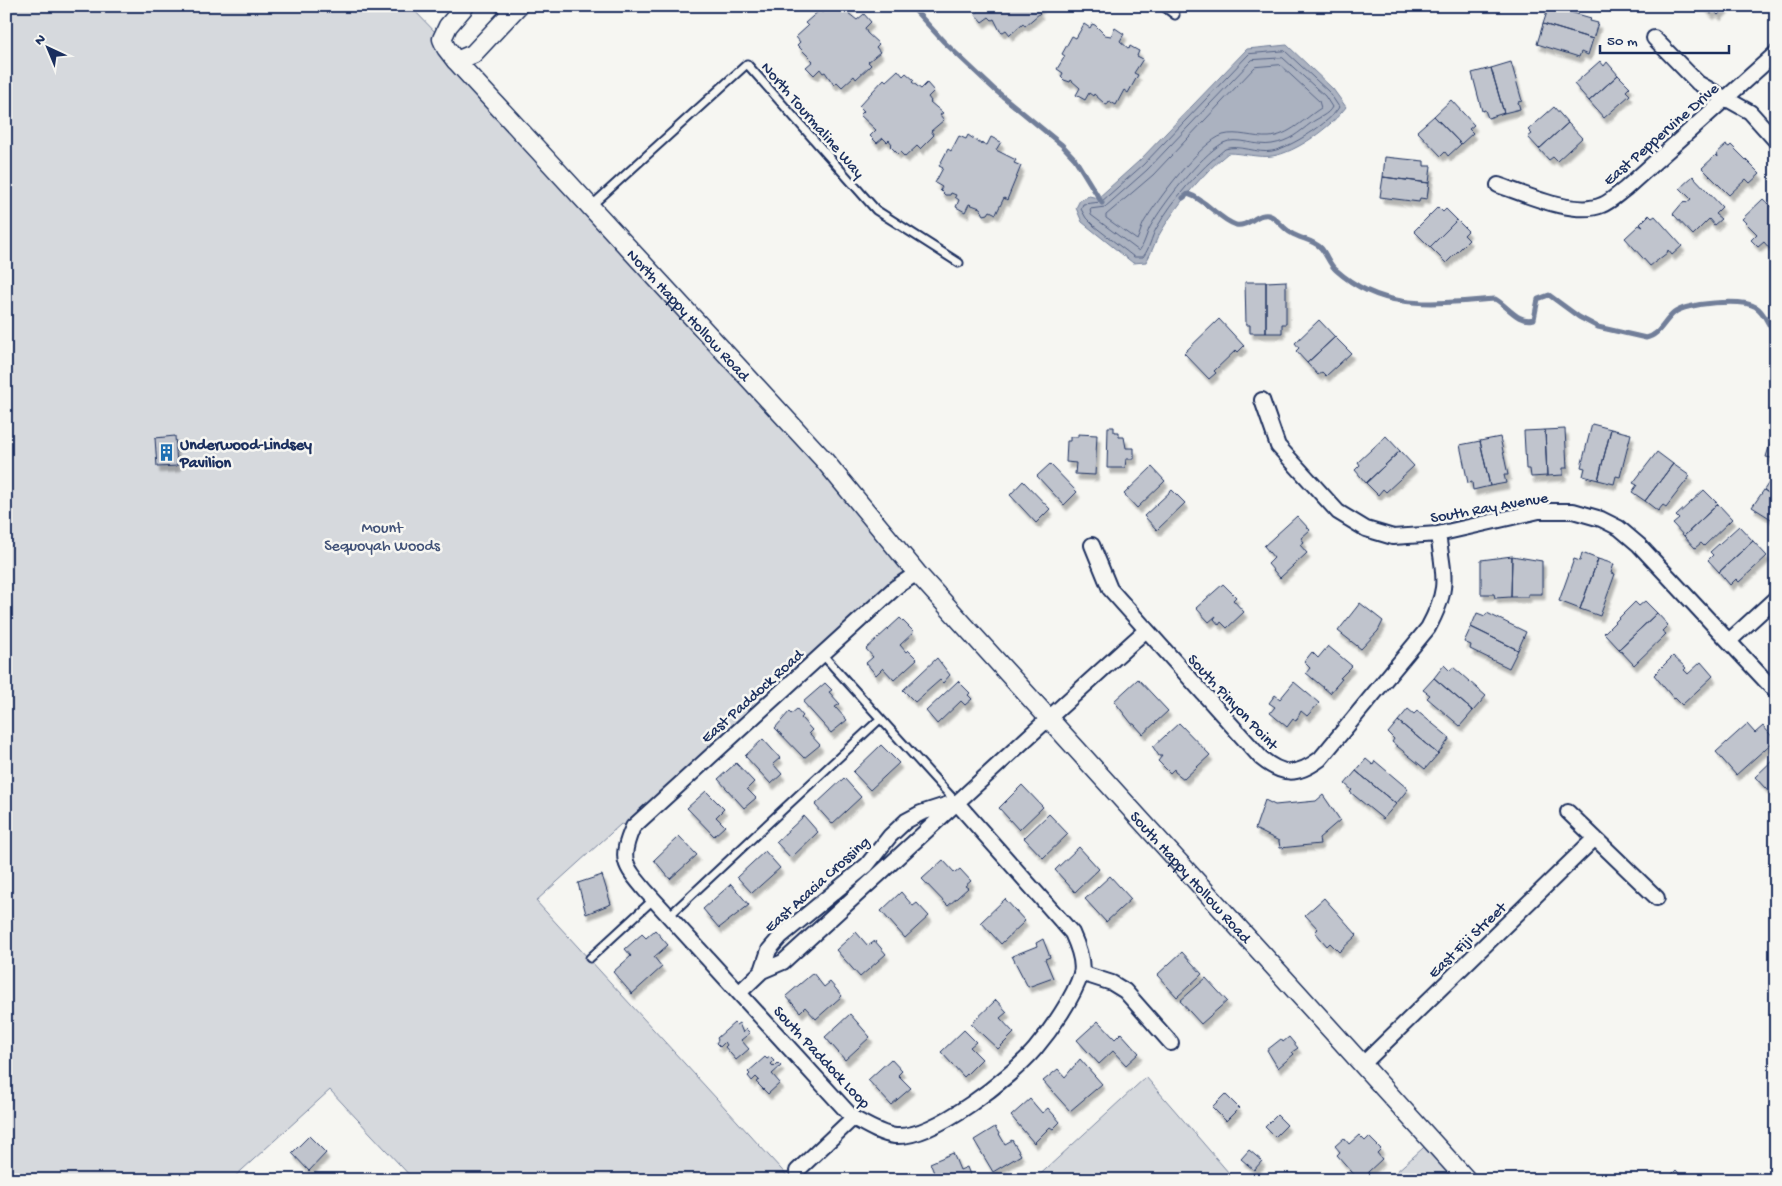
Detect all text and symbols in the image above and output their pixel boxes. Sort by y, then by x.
north arrow [22,22,72,72]
scale bar [1600,22,1728,54]
text: N [32,31,50,50]
text: 50 m [1607,33,1638,51]
street label: North Tourmaline Way [756,59,867,184]
street label: East Peppervine Drive [1601,80,1725,191]
street label: North Happy Hollow Road [621,246,753,388]
place label: Underwood-Lindsey Pavilion [179,437,312,474]
building icon: Underwood-Lindsey Pavilion [156,442,176,462]
street label: South Ray Avenue [1429,490,1551,529]
park label: Mount Sequoyah Woods [324,520,441,557]
street label: East Paddock Road [698,646,810,749]
street label: South Pinyon Point [1182,651,1282,756]
street label: South Happy Hollow Road [1124,808,1255,950]
street label: East Acacia Crossing [762,833,875,938]
street label: East Fiji Street [1425,898,1513,984]
street label: South Paddock Loop [768,1003,873,1114]

